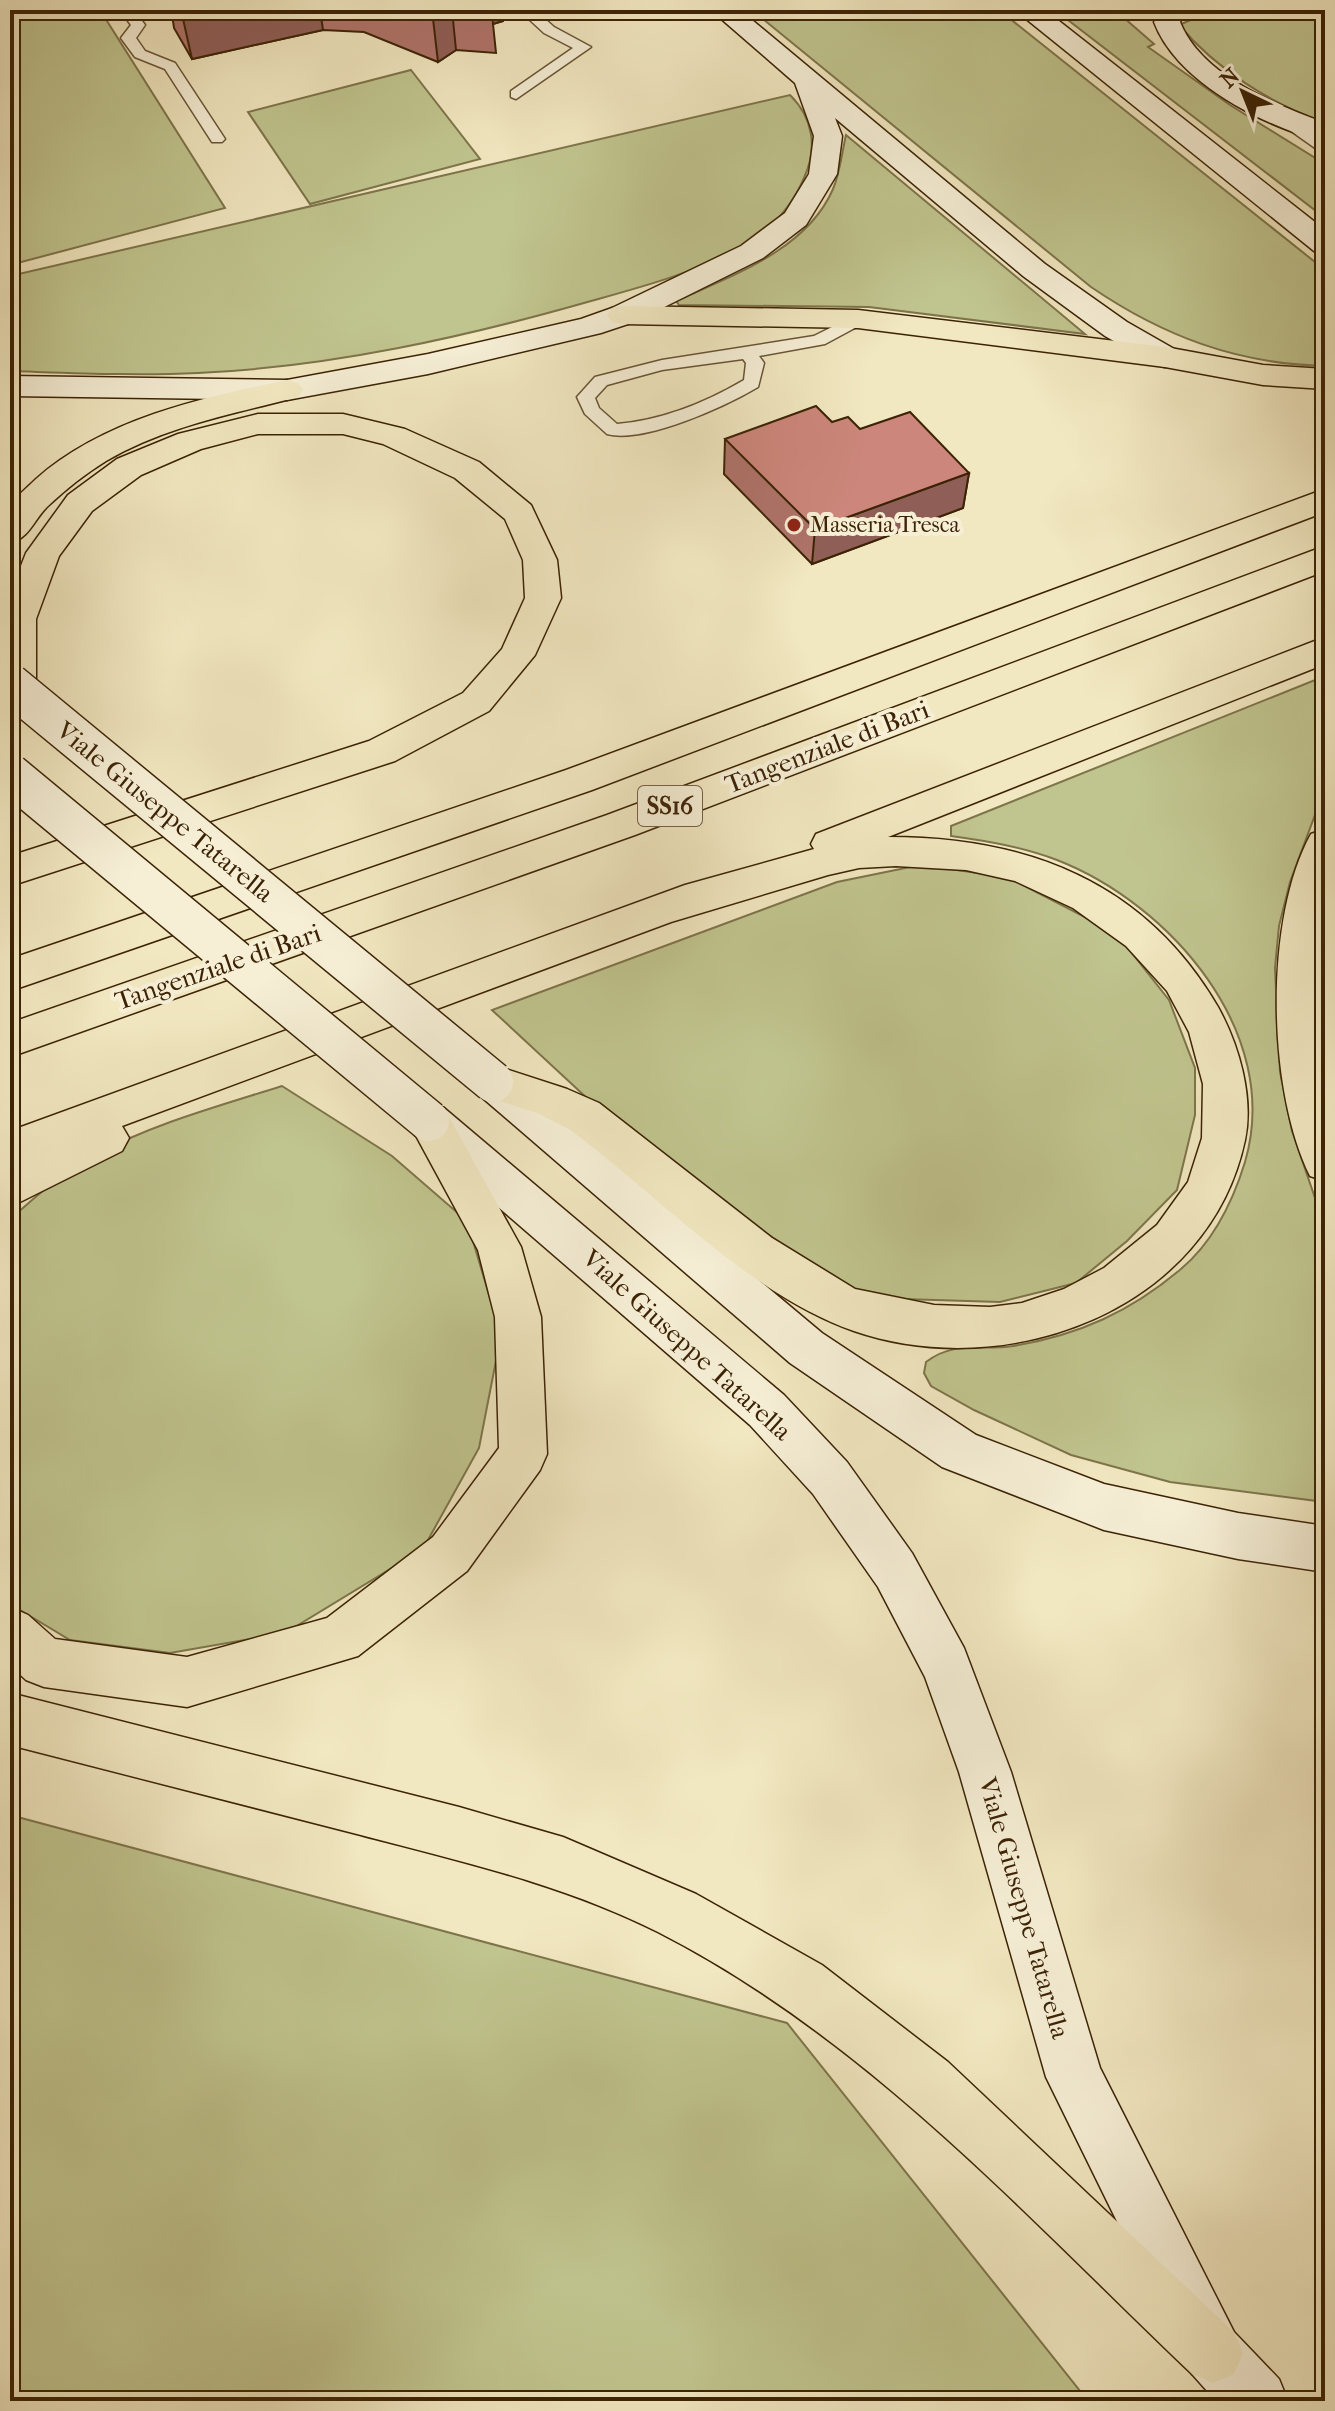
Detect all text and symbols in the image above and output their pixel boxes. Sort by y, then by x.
north arrow [1203,52,1283,132]
text: N [1215,63,1245,93]
place label: Masseria Tresca [810,512,960,538]
marker: Masseria Tresca [785,516,803,534]
street label: Tangenziale di Bari [721,694,934,800]
street label: Viale Giuseppe Tatarella [49,714,281,910]
road number: SS16 [638,786,702,826]
street label: Tangenziale di Bari [111,917,325,1017]
street label: Viale Giuseppe Tatarella [575,1242,799,1448]
street label: Viale Giuseppe Tatarella [972,1773,1076,2043]

